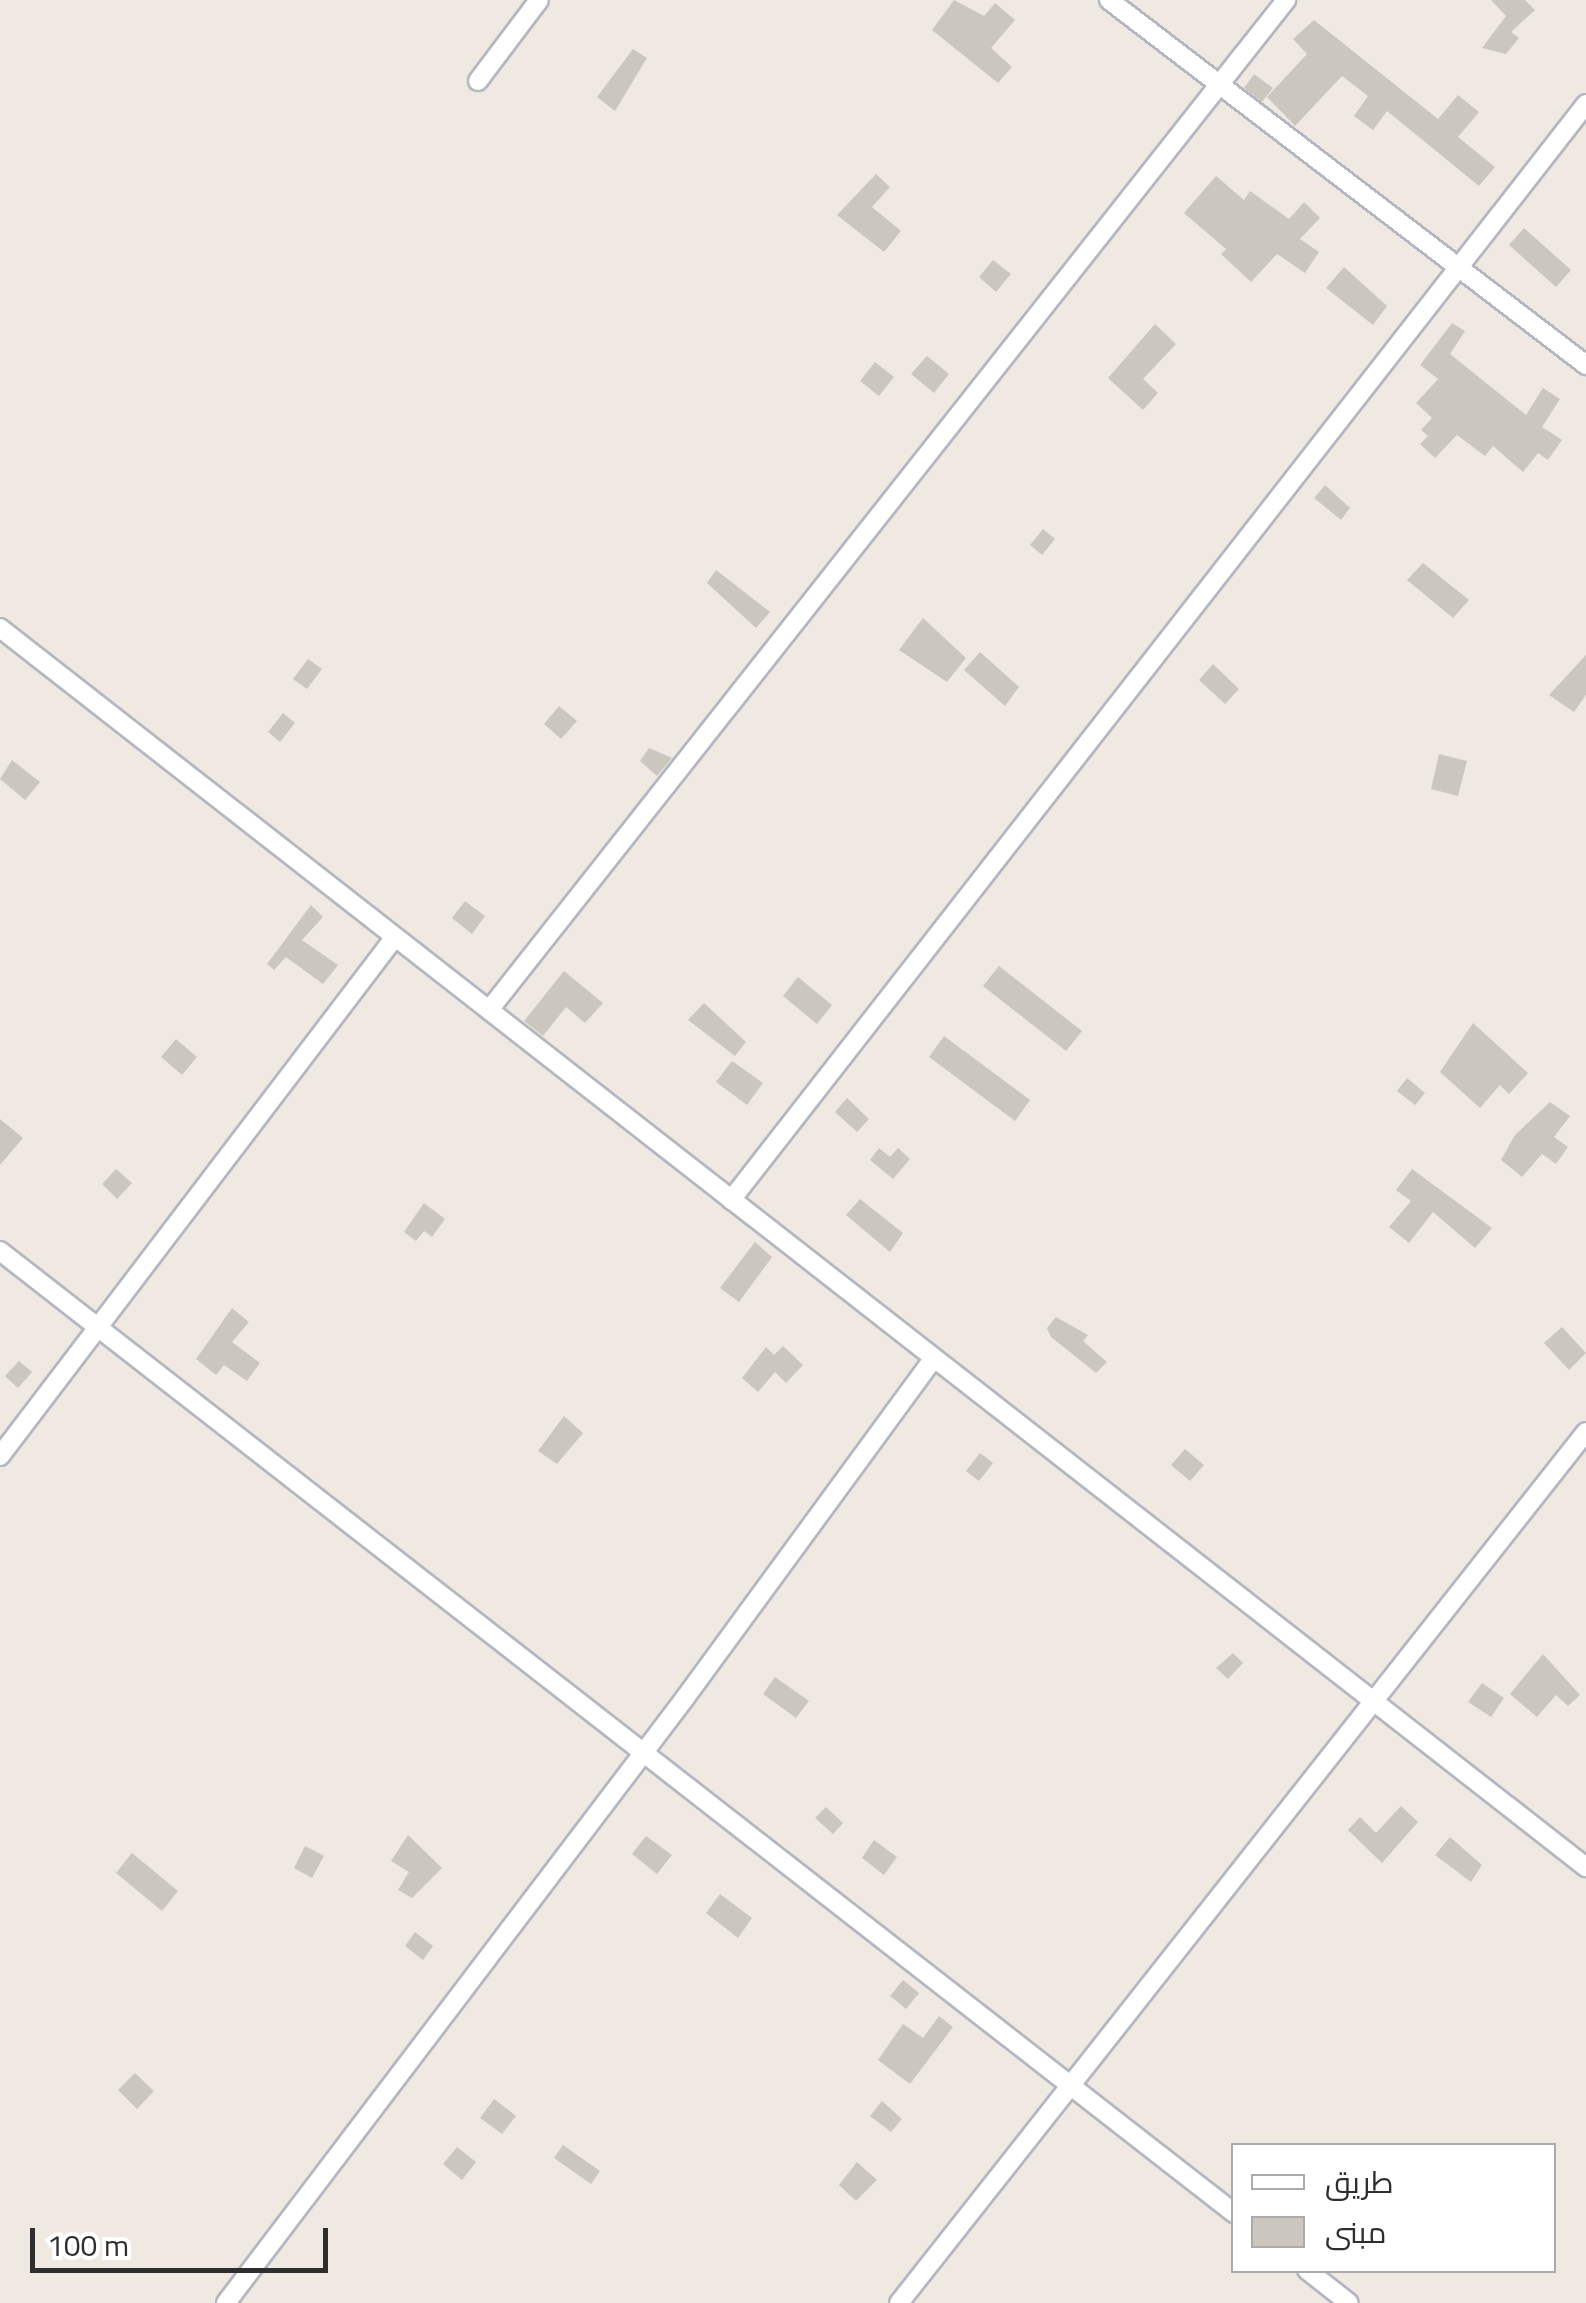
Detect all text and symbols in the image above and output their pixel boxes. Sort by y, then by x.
legend [1231,2143,1556,2273]
text: طريق [1325,2159,1394,2205]
scale bar [35,2208,332,2270]
text: مبنى [1325,2209,1386,2255]
text: 100 m [47,2222,129,2268]

